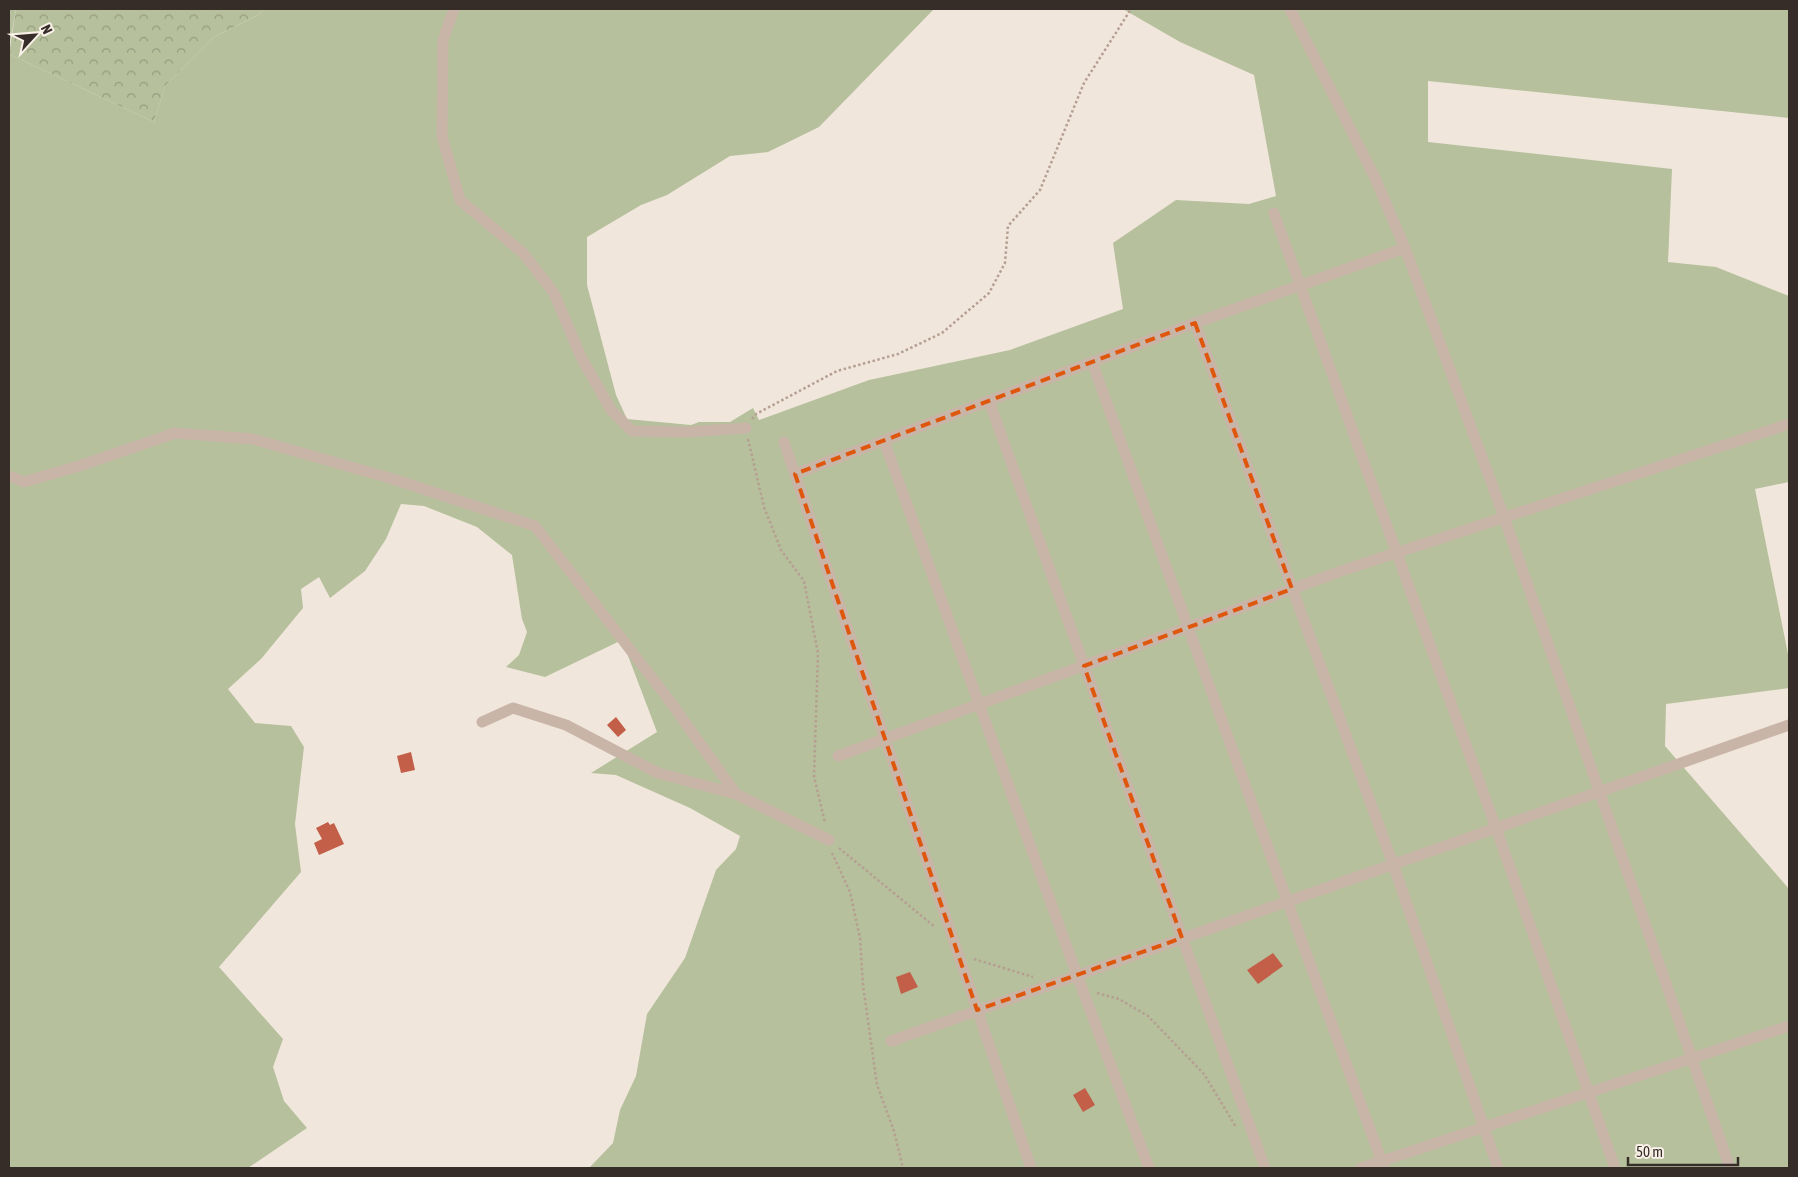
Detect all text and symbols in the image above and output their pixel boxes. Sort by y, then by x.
north arrow [10,10,60,60]
text: N [38,22,56,37]
scale bar [1628,1134,1738,1166]
text: 50 m [1636,1143,1663,1160]

